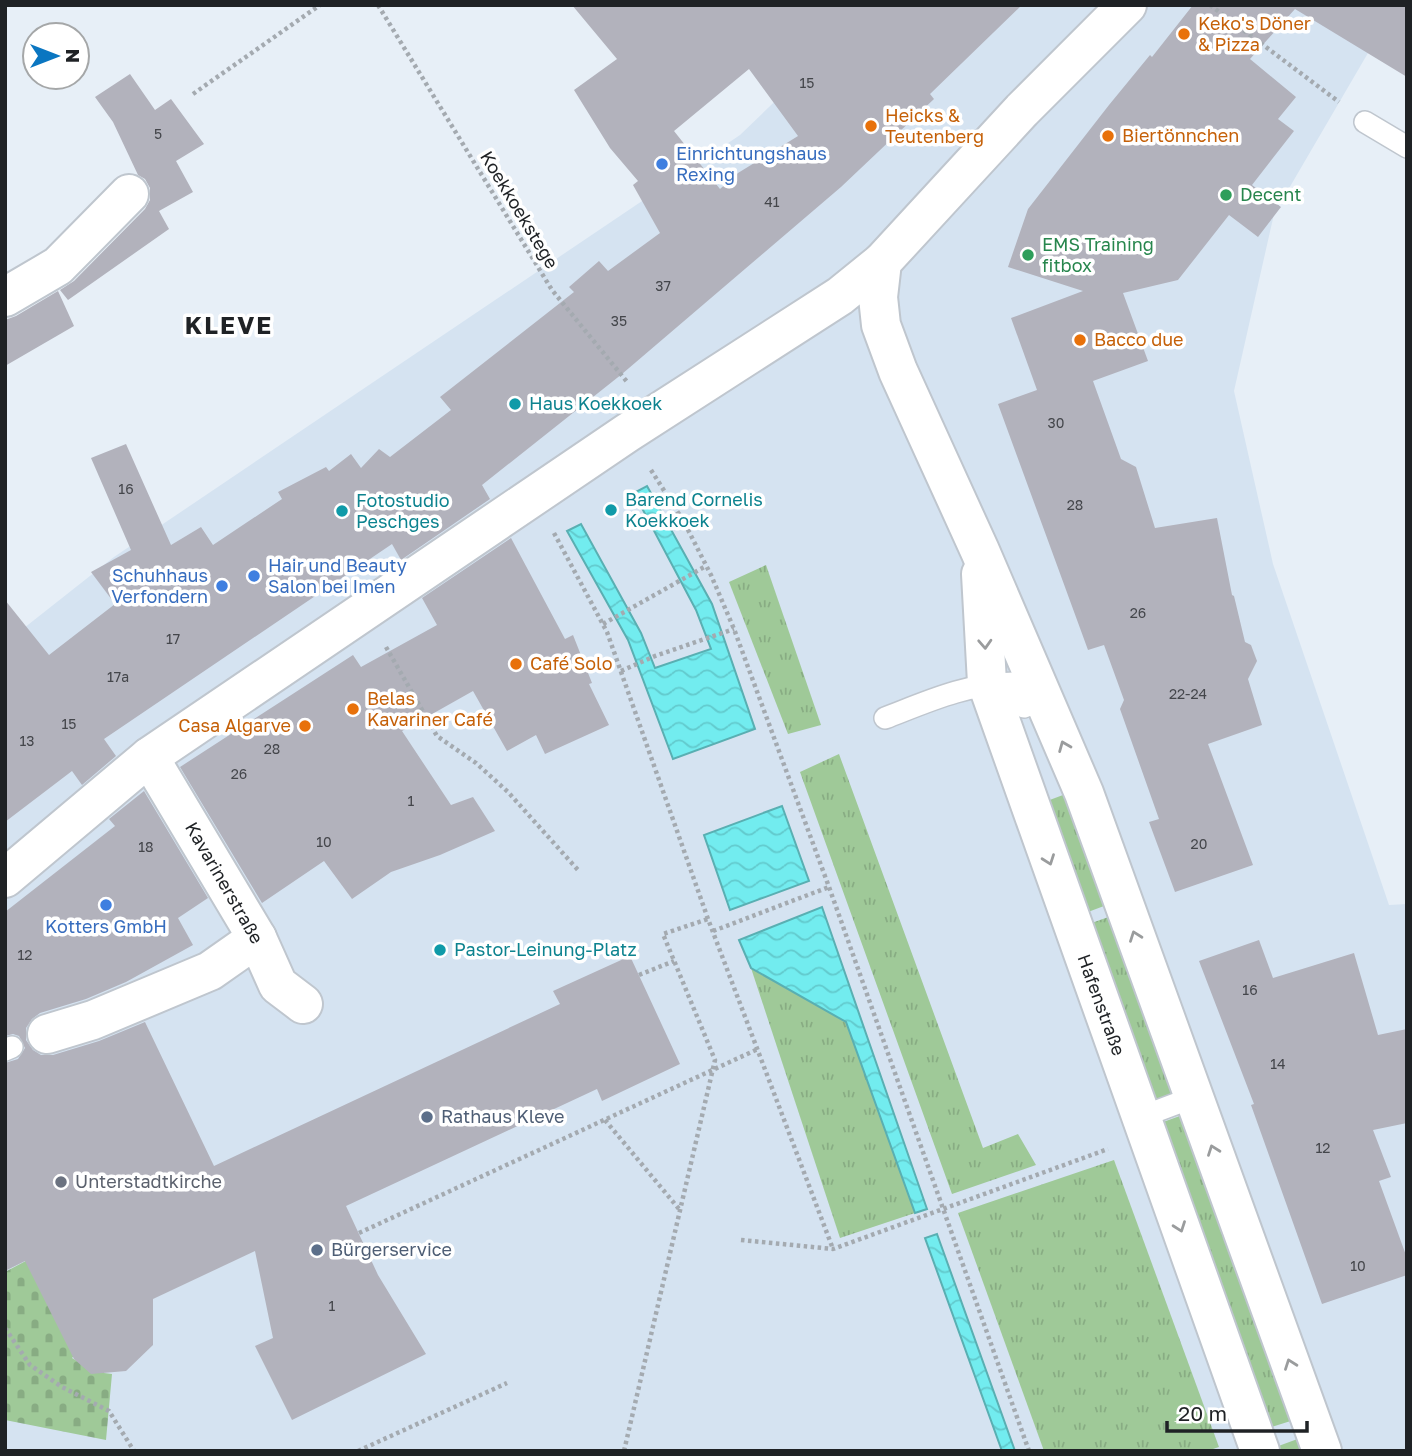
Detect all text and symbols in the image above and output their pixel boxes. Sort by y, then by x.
place label: Keko's Döner & Pizza [1198,12,1311,55]
north arrow [21,21,91,91]
marker: Keko's Döner & Pizza [1176,26,1192,42]
text: N [62,49,85,63]
house number: 15 [800,74,814,91]
place label: Heicks & Teutenberg [885,104,984,147]
marker: Heicks & Teutenberg [863,118,879,134]
place label: Biertönnchen [1122,124,1239,146]
house number: 5 [154,125,162,142]
marker: Biertönnchen [1100,128,1116,144]
place label: Einrichtungshaus Rexing [676,142,827,185]
street label: Koekkoekstege [476,147,564,272]
marker: Einrichtungshaus Rexing [654,156,670,172]
place label: Decent [1240,183,1301,205]
marker: Decent [1218,187,1234,203]
house number: 41 [764,193,780,210]
place label: EMS Training fitbox [1042,233,1154,276]
marker: EMS Training fitbox [1020,247,1036,263]
house number: 37 [655,277,671,294]
district label: KLEVE [185,310,273,339]
house number: 35 [611,312,627,329]
place label: Bacco due [1094,328,1184,350]
marker: Bacco due [1072,332,1088,348]
place label: Haus Koekkoek [529,392,662,414]
marker: Haus Koekkoek [507,396,523,412]
house number: 30 [1048,414,1064,431]
house number: 16 [118,480,134,497]
place label: Barend Cornelis Koekkoek [625,488,763,531]
place label: Fotostudio Peschges [356,489,450,532]
house number: 28 [1067,496,1083,513]
marker: Barend Cornelis Koekkoek [603,502,619,518]
marker: Fotostudio Peschges [334,503,350,519]
place label: Hair und Beauty Salon bei Imen [268,554,407,597]
place label: Schuhhaus Verfondern [111,564,208,607]
marker: Hair und Beauty Salon bei Imen [246,568,262,584]
marker: Schuhhaus Verfondern [214,578,230,594]
house number: 26 [1130,604,1146,621]
house number: 17 [166,630,180,647]
one-way arrow [977,638,992,649]
place label: Café Solo [530,652,612,674]
marker: Café Solo [508,656,524,672]
house number: 17a [107,668,129,685]
house number: 22-24 [1169,685,1207,702]
place label: Belas Kavariner Café [367,687,493,730]
marker: Belas Kavariner Café [345,701,361,717]
place label: Casa Algarve [178,714,291,736]
house number: 15 [62,715,76,732]
marker: Casa Algarve [297,718,313,734]
house number: 13 [20,732,34,749]
house number: 28 [264,740,280,757]
one-way arrow [1059,740,1073,752]
house number: 26 [231,765,247,782]
house number: 1 [408,792,415,809]
street label: Kavarinerstraße [181,818,269,947]
house number: 10 [316,833,332,850]
house number: 20 [1191,835,1207,852]
house number: 18 [138,838,154,855]
one-way arrow [1041,854,1055,866]
marker: Kotters GmbH [98,897,114,913]
place label: Kotters GmbH [45,915,167,937]
one-way arrow [1130,930,1144,942]
place label: Pastor-Leinung-Platz [454,938,637,960]
marker: Pastor-Leinung-Platz [432,942,448,958]
house number: 12 [18,946,32,963]
street label: Hafenstraße [1073,951,1130,1058]
house number: 16 [1242,981,1258,998]
house number: 14 [1270,1055,1286,1072]
place label: Rathaus Kleve [441,1105,564,1127]
marker: Rathaus Kleve [419,1109,435,1125]
house number: 12 [1316,1139,1330,1156]
one-way arrow [1207,1144,1221,1156]
place label: Unterstadtkirche [75,1170,222,1192]
marker: Unterstadtkirche [53,1174,69,1190]
one-way arrow [1172,1221,1186,1233]
place label: Bürgerservice [331,1238,452,1260]
marker: Bürgerservice [309,1242,325,1258]
house number: 10 [1350,1257,1366,1274]
house number: 1 [329,1297,336,1314]
one-way arrow [1284,1358,1298,1370]
scale bar [1167,1390,1307,1434]
text: 20 m [1178,1400,1227,1426]

